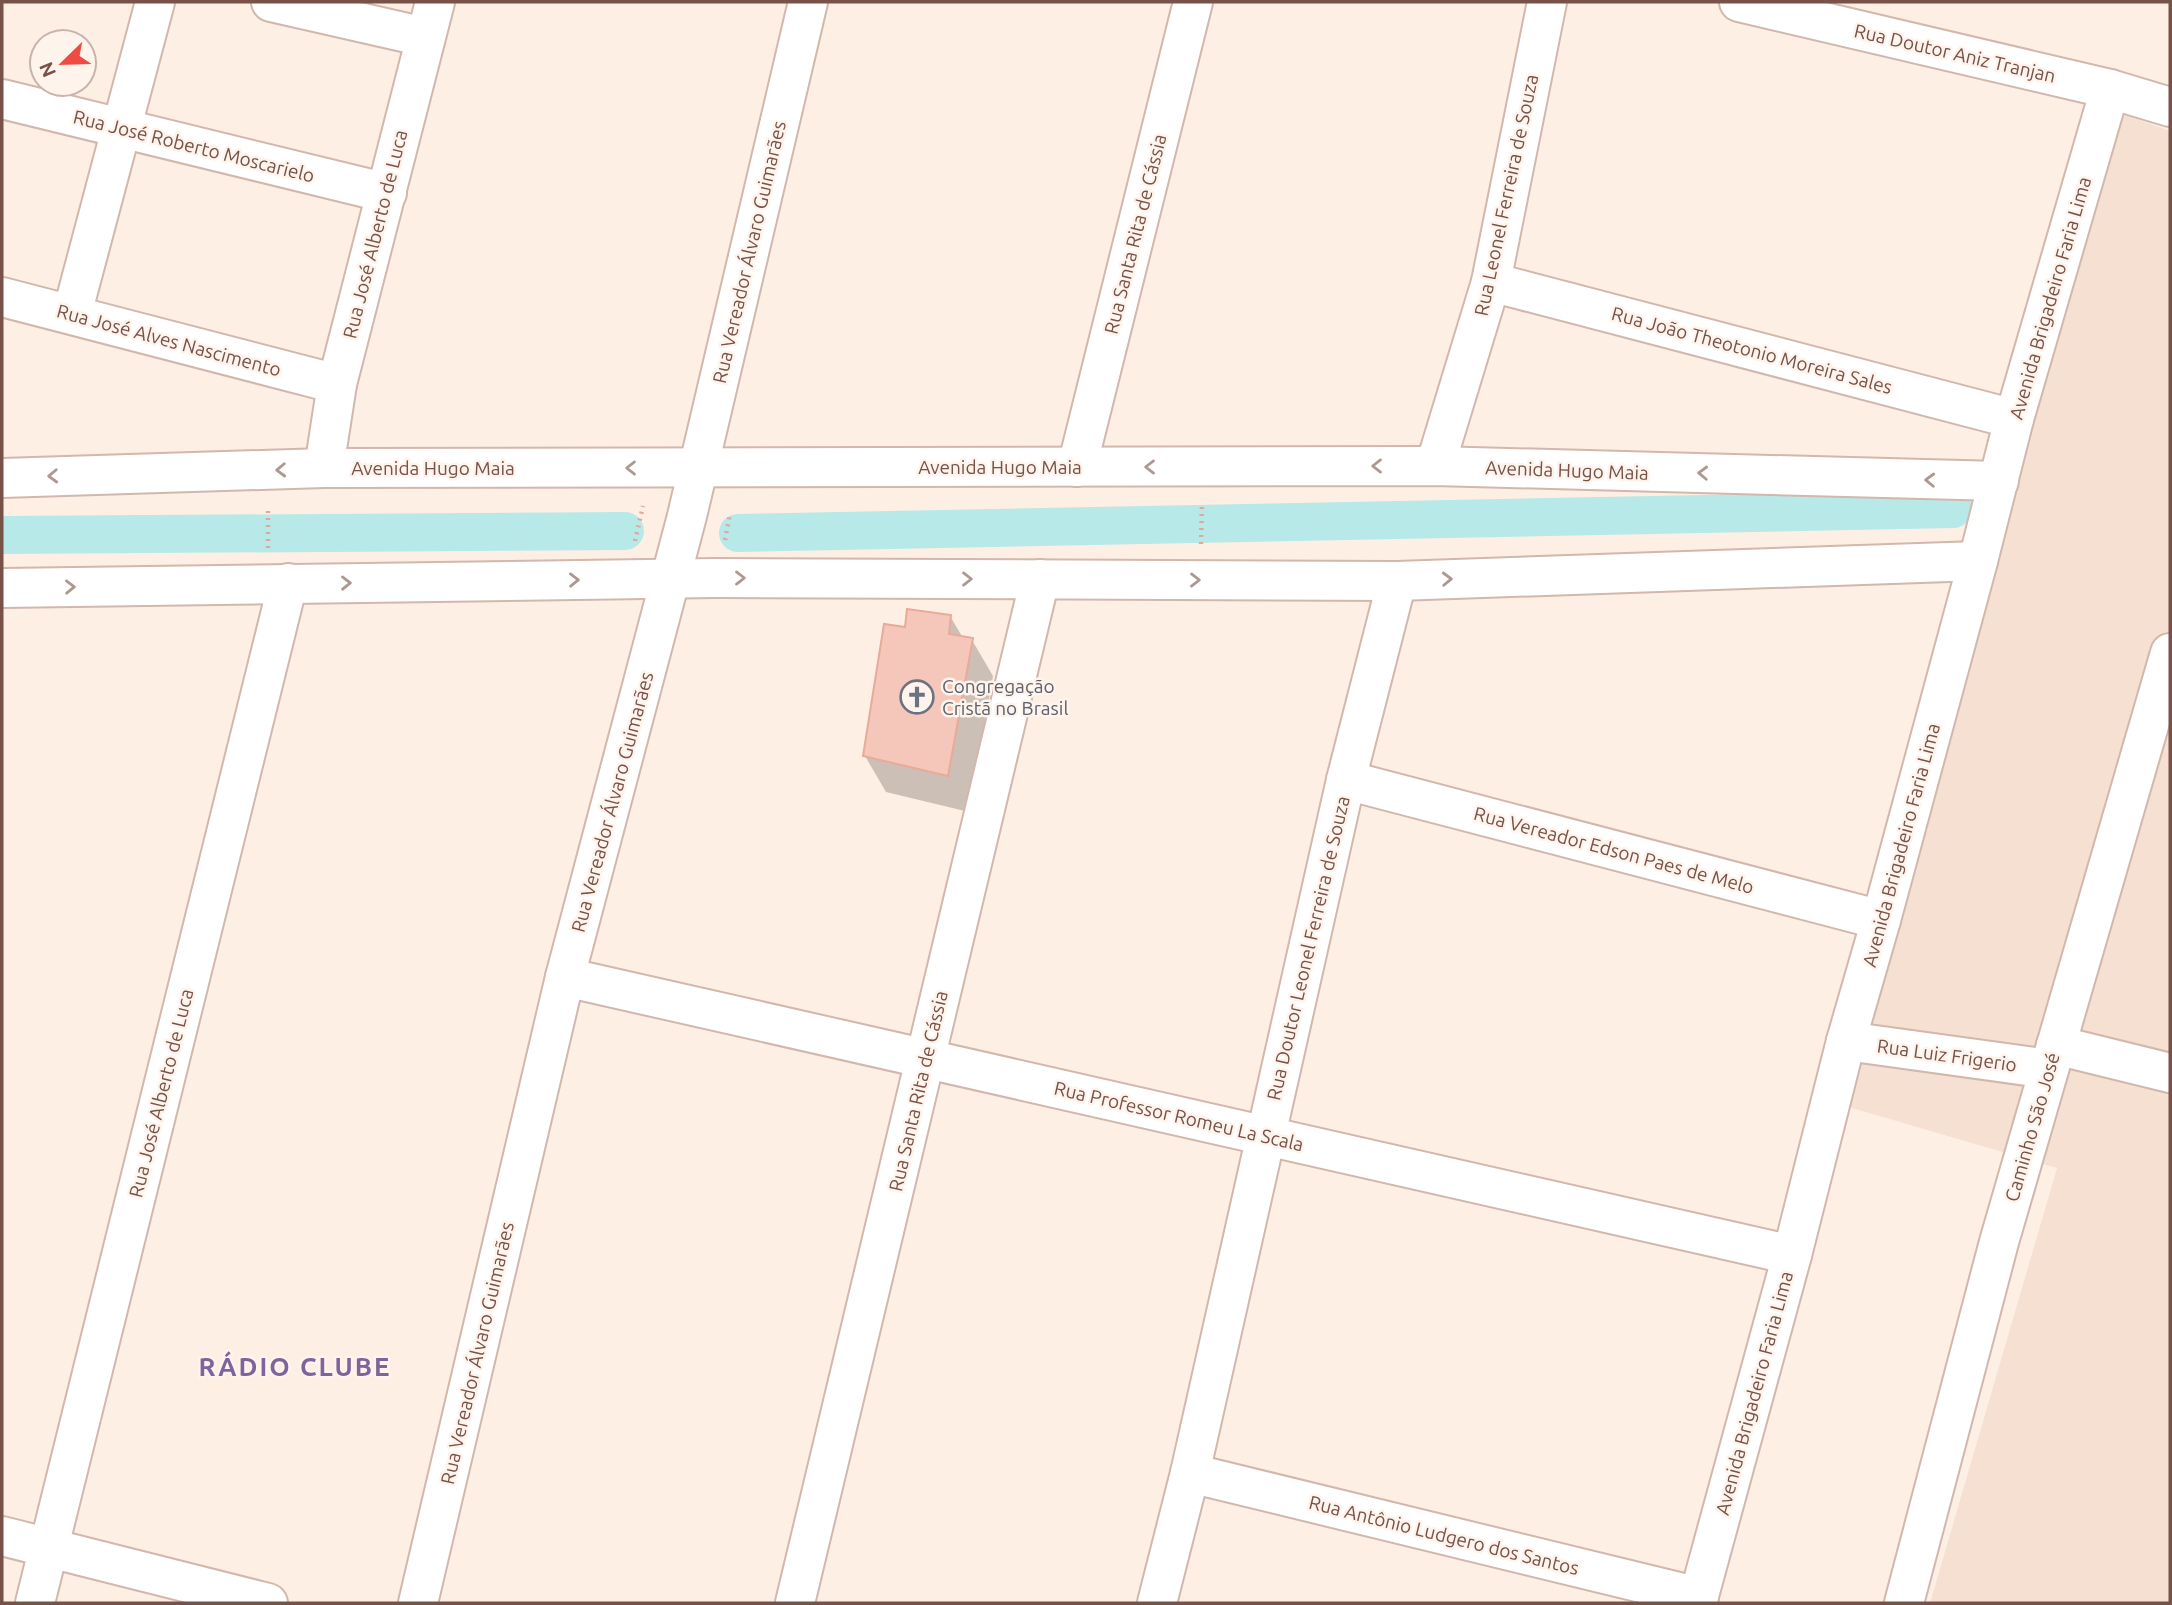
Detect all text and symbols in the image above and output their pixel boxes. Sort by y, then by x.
street label: Rua Doutor Aniz Tranjan [1852,19,2058,87]
north arrow [28,28,98,98]
text: N [34,59,60,80]
street label: Rua Leonel Ferreira de Souza [1470,72,1542,318]
street label: Rua José Roberto Moscarielo [71,105,317,187]
street label: Rua Vereador Álvaro Guimarães [708,119,790,385]
street label: Rua José Alberto de Luca [338,127,412,341]
street label: Rua Santa Rita de Cássia [1100,132,1170,336]
street label: Avenida Brigadeiro Faria Lima [2005,174,2095,422]
street label: Rua José Alves Nascimento [54,299,284,381]
street label: Rua João Theotonio Moreira Sales [1609,302,1895,398]
street label: Avenida Hugo Maia [918,456,1082,478]
street label: Avenida Hugo Maia [1485,456,1649,484]
street label: Avenida Hugo Maia [351,457,515,479]
one-way arrow [1372,458,1382,474]
one-way arrow [1144,459,1155,475]
one-way arrow [625,460,635,476]
one-way arrow [275,462,286,477]
one-way arrow [1697,466,1708,481]
one-way arrow [47,469,58,484]
one-way arrow [1925,472,1936,487]
one-way arrow [735,570,745,586]
one-way arrow [962,571,973,587]
one-way arrow [569,572,580,588]
one-way arrow [1190,572,1200,588]
one-way arrow [1441,572,1452,587]
one-way arrow [342,575,352,591]
one-way arrow [65,579,76,594]
street label: Rua Vereador Álvaro Guimarães [567,669,657,935]
place label: Congregação Cristã no Brasil [942,675,1068,719]
church icon: Congregação Cristã no Brasil [898,678,936,716]
street label: Avenida Brigadeiro Faria Lima [1858,721,1944,969]
street label: Rua Doutor Leonel Ferreira de Souza [1262,794,1354,1102]
street label: Rua Vereador Edson Paes de Melo [1472,802,1756,898]
street label: Rua José Alberto de Luca [124,986,198,1200]
street label: Rua Santa Rita de Cássia [884,989,952,1193]
street label: Rua Luiz Frigerio [1876,1034,2018,1076]
street label: Caminho São José [2000,1050,2064,1204]
street label: Rua Professor Romeu La Scala [1052,1077,1306,1155]
street label: Rua Vereador Álvaro Guimarães [436,1220,518,1486]
street label: Avenida Brigadeiro Faria Lima [1711,1269,1797,1517]
district label: RÁDIO CLUBE [198,1351,392,1381]
street label: Rua Antônio Ludgero dos Santos [1307,1491,1581,1579]

